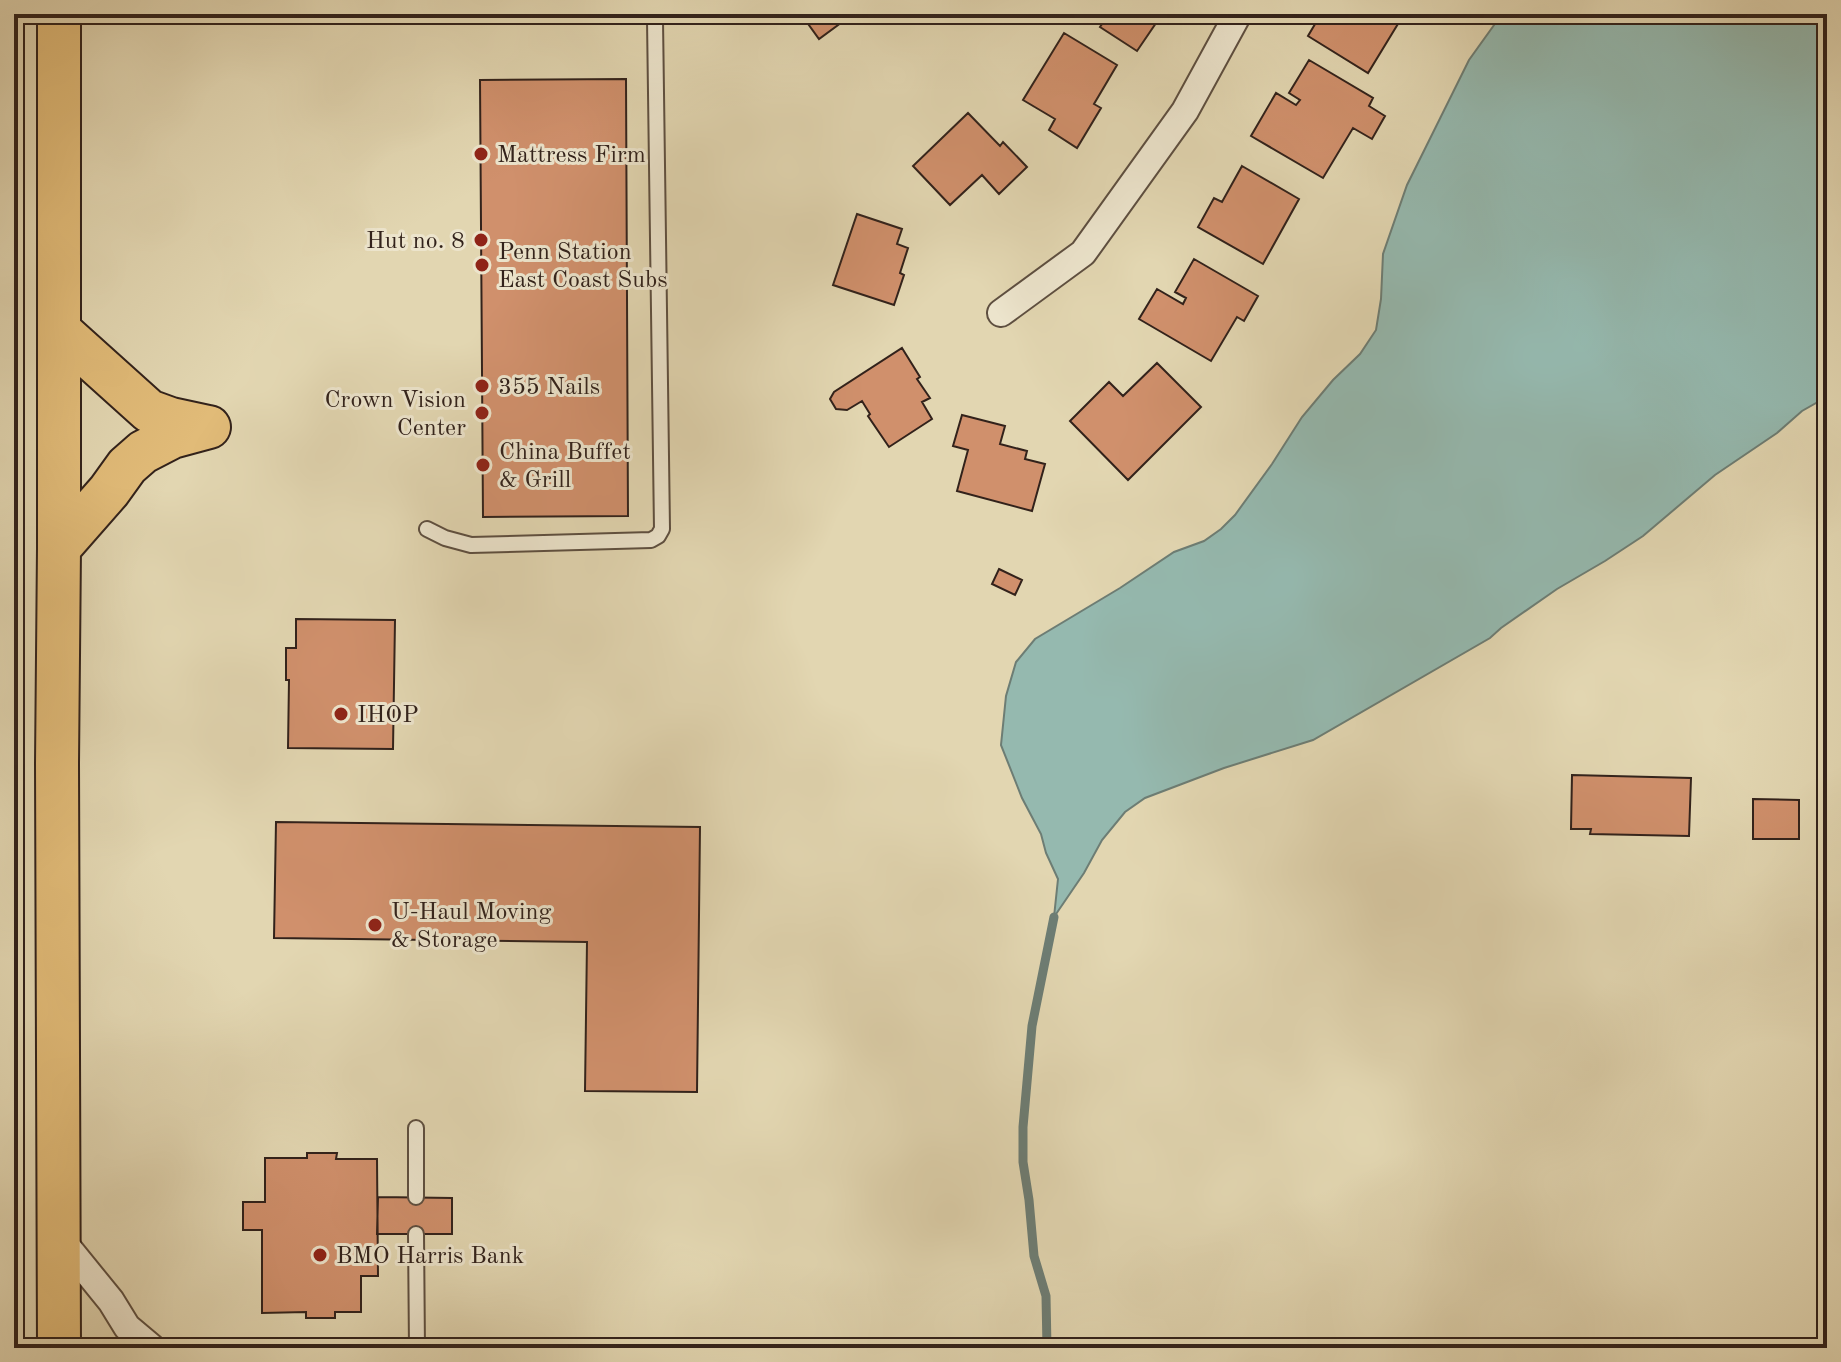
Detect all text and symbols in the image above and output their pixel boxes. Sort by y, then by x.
place label: Mattress Firm [497,144,646,168]
marker: Mattress Firm [472,145,490,163]
place label: Hut no. 8 [366,230,465,254]
marker: Hut no. 8 [472,231,490,249]
place label: Penn Station East Coast Subs [498,241,668,293]
marker: Penn Station East Coast Subs [473,256,491,274]
place label: 355 Nails [498,376,600,400]
marker: 355 Nails [473,377,491,395]
place label: Crown Vision Center [325,389,466,441]
marker: Crown Vision Center [473,404,491,422]
place label: China Buffet & Grill [499,441,631,493]
marker: China Buffet & Grill [474,456,492,474]
place label: IHOP [357,704,419,728]
marker: IHOP [332,705,350,723]
place label: U-Haul Moving & Storage [391,901,552,953]
marker: U-Haul Moving & Storage [366,916,384,934]
place label: BMO Harris Bank [336,1245,524,1269]
marker: BMO Harris Bank [311,1246,329,1264]

